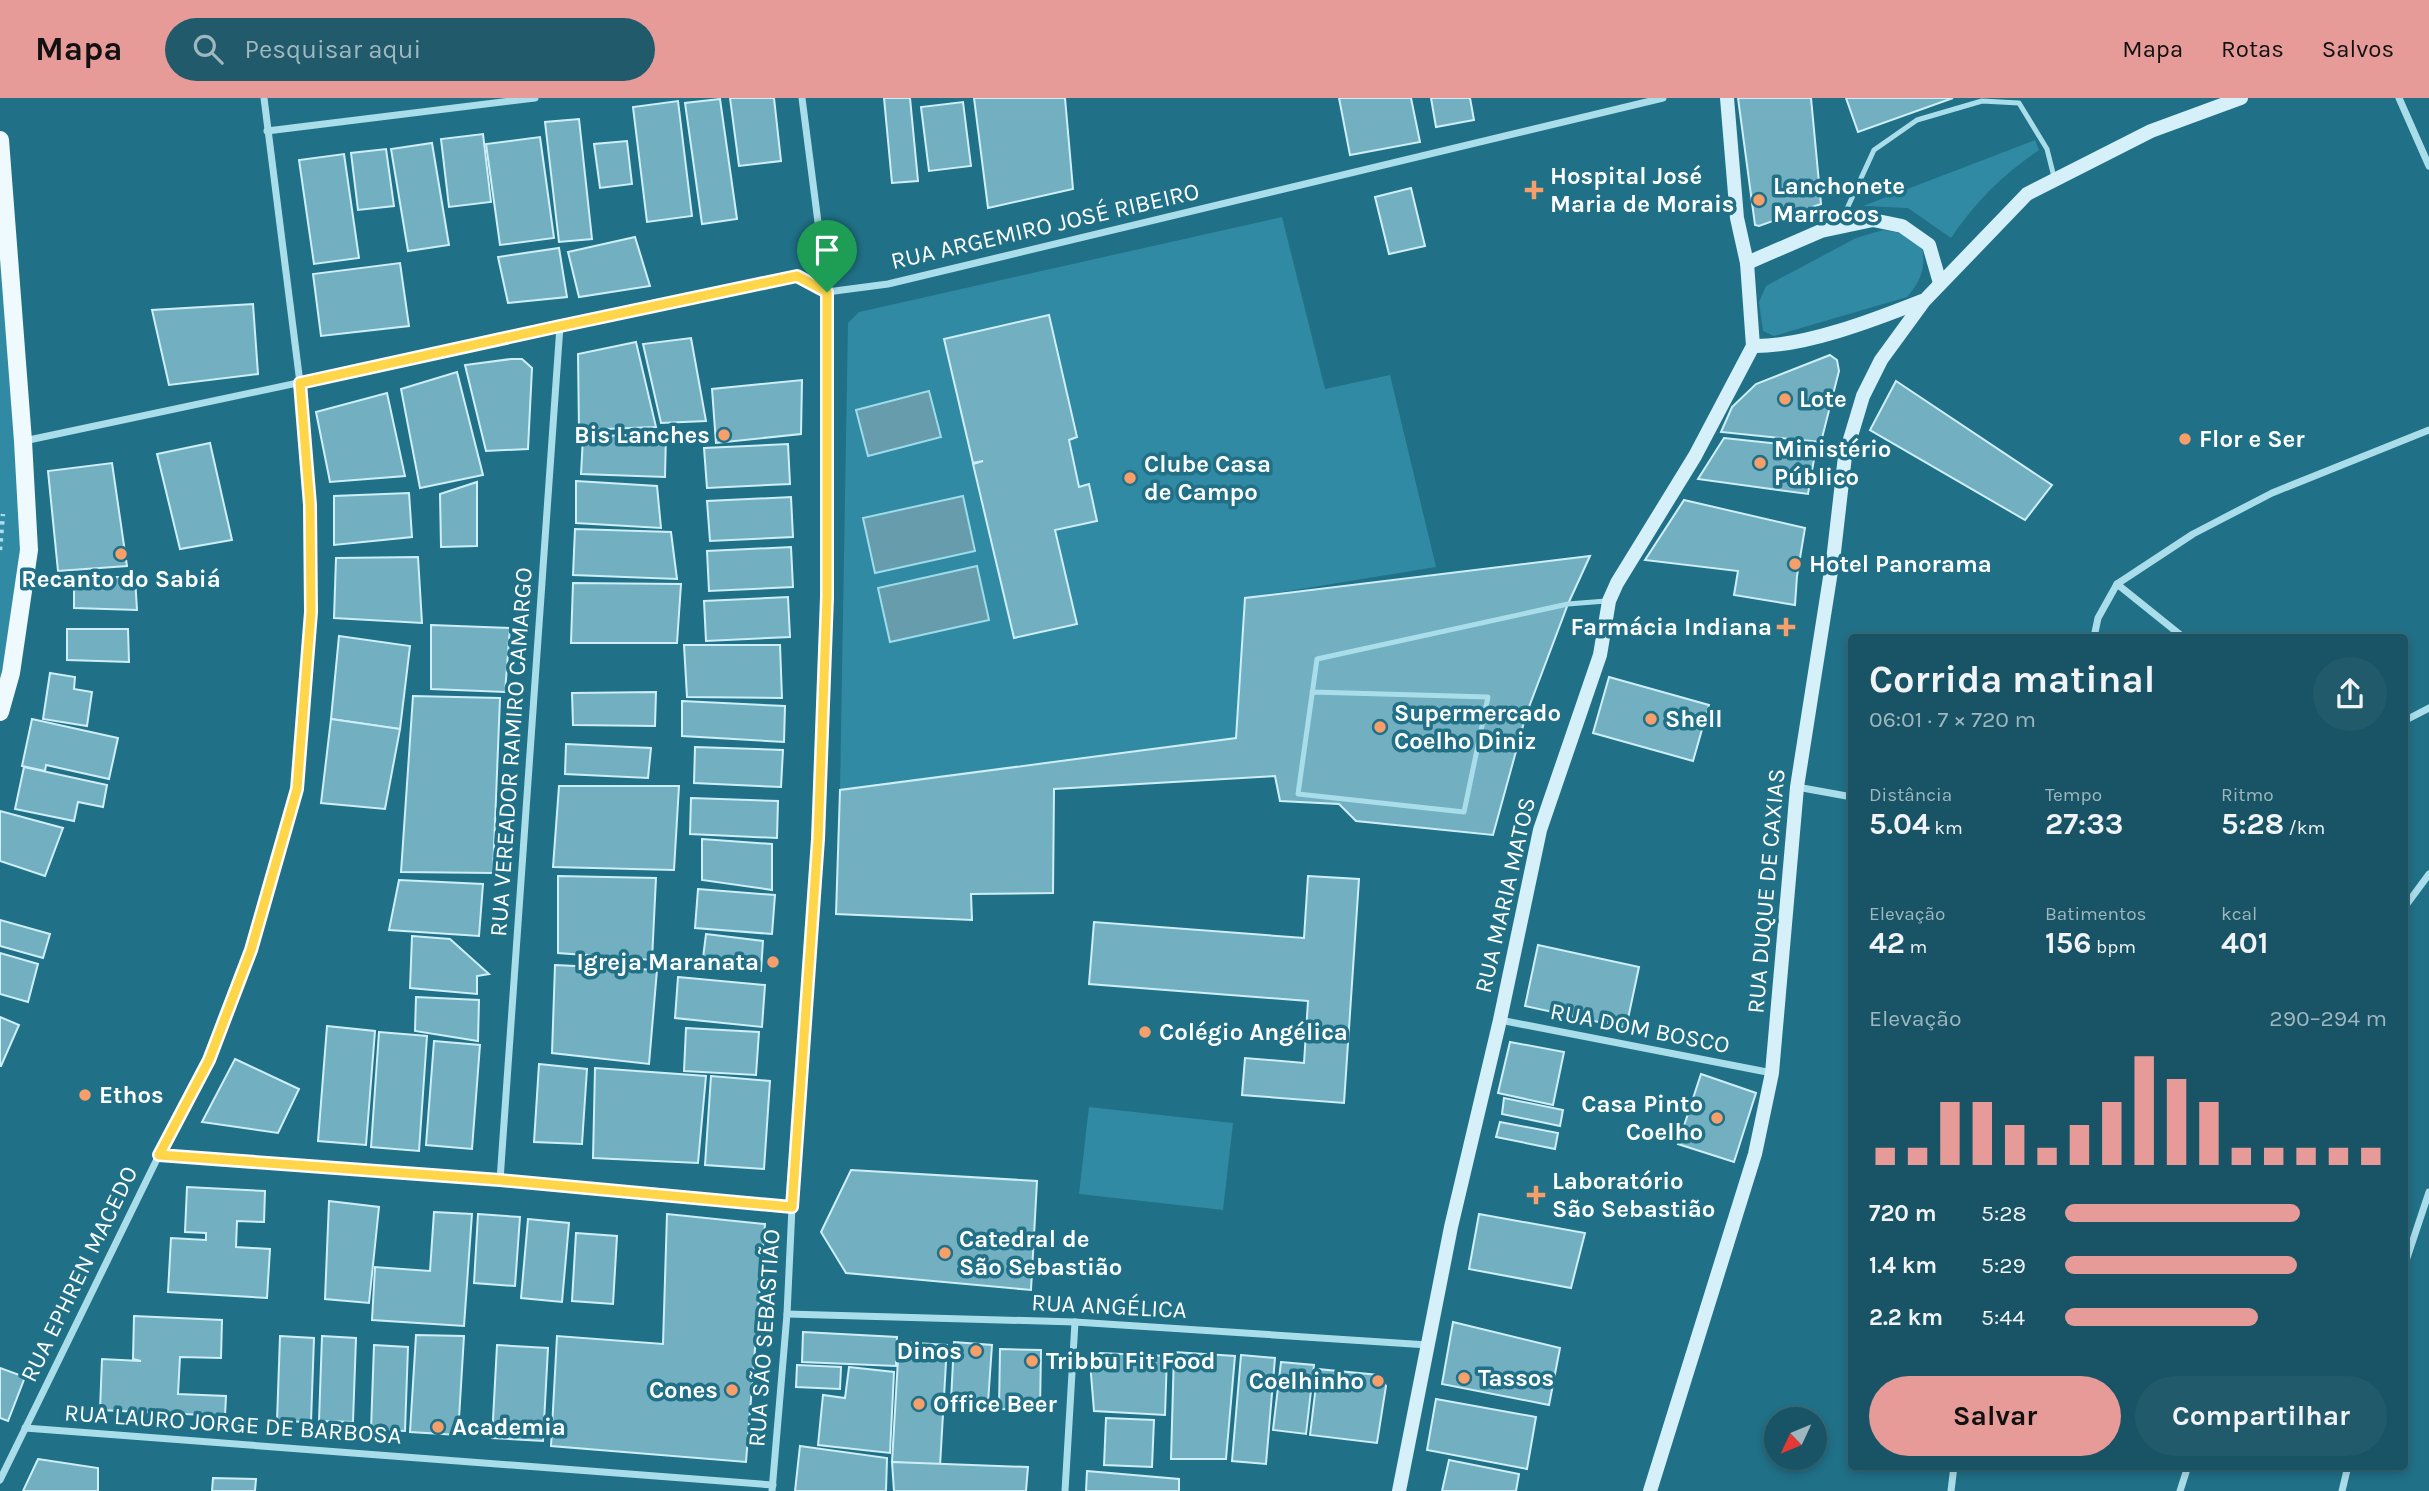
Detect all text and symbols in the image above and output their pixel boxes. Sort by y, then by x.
search box [165,18,655,81]
text: Mapa [35,30,123,68]
icon: search [189,30,227,68]
text: Pesquisar aqui [245,34,421,65]
text: Mapa [2122,35,2183,63]
text: Rotas [2221,35,2284,63]
text: Salvos [2322,35,2394,63]
place label: Hospital José Maria de Morais [1550,162,1735,218]
place label: Lanchonete Marrocos [1773,172,1905,228]
street label: RUA ARGEMIRO JOSÉ RIBEIRO [888,176,1202,275]
marker: Hospital José Maria de Morais [1524,180,1544,200]
marker: Lanchonete Marrocos [1751,192,1767,208]
pin [797,220,857,292]
icon: arrive [808,231,846,269]
place label: Lote [1799,385,1847,413]
marker: Lote [1777,391,1793,407]
place label: Bis Lanches [574,421,710,449]
place label: Flor e Ser [2199,425,2305,453]
marker: Bis Lanches [716,427,732,443]
marker: Flor e Ser [2177,431,2193,447]
place label: Ministério Público [1774,435,1891,491]
place label: Clube Casa de Campo [1144,450,1271,506]
marker: Ministério Público [1752,455,1768,471]
marker: Clube Casa de Campo [1122,470,1138,486]
marker: Recanto do Sabiá [113,546,129,562]
place label: Hotel Panorama [1809,550,1992,578]
marker: Hotel Panorama [1787,556,1803,572]
place label: Recanto do Sabiá [21,565,221,593]
street label: RUA VEREADOR RAMIRO CAMARGO [484,566,538,938]
place label: Farmácia Indiana [1571,613,1772,641]
marker: Farmácia Indiana [1778,619,1794,635]
text: Corrida matinal [1869,657,2155,702]
button: share [2313,657,2387,731]
place label: Supermercado Coelho Diniz [1394,699,1561,755]
place label: Shell [1665,705,1723,733]
text: 06:01 · 7 × 720 m [1869,706,2036,733]
marker: Shell [1643,711,1659,727]
marker: Supermercado Coelho Diniz [1372,719,1388,735]
street label: RUA DUQUE DE CAXIAS [1741,767,1791,1015]
text: Distância [1869,784,1952,806]
text: Tempo [2045,784,2102,806]
text: Ritmo [2221,784,2274,806]
street label: RUA MARIA MATOS [1469,794,1541,996]
text: 5.04 [1869,806,1930,842]
text: 27:33 [2045,806,2123,842]
text: 5:28 [2221,806,2284,842]
text: km [1930,817,1963,839]
text: /km [2284,817,2325,839]
text: Elevação [1869,903,1945,925]
text: Batimentos [2045,903,2147,925]
text: kcal [2221,903,2257,925]
text: 42 [1869,925,1905,961]
text: 156 [2045,925,2091,961]
text: 401 [2221,925,2269,961]
text: m [1905,936,1927,958]
text: bpm [2091,936,2136,958]
place label: Igreja Maranata [576,948,759,976]
marker: Igreja Maranata [765,954,781,970]
street label: RUA DOM BOSCO [1548,997,1732,1059]
text: Elevação [1869,1005,1962,1032]
text: 290–294 m [2269,1005,2387,1032]
place label: Colégio Angélica [1159,1018,1348,1046]
marker: Colégio Angélica [1137,1024,1153,1040]
place label: Ethos [99,1081,164,1109]
marker: Ethos [77,1087,93,1103]
place label: Casa Pinto Coelho [1581,1090,1703,1146]
marker: Casa Pinto Coelho [1709,1110,1725,1126]
street label: RUA EPHREN MACEDO [15,1162,143,1386]
place label: Laboratório São Sebastião [1552,1167,1715,1223]
marker: Laboratório São Sebastião [1526,1185,1546,1205]
text: 720 m [1869,1200,1937,1227]
text: 5:28 [1981,1200,2027,1227]
place label: Catedral de São Sebastião [959,1225,1122,1281]
street label: RUA SÃO SEBASTIÃO [742,1228,786,1448]
marker: Catedral de São Sebastião [937,1245,953,1261]
text: 1.4 km [1869,1252,1937,1279]
text: 5:29 [1981,1252,2026,1279]
street label: RUA ANGÉLICA [1031,1287,1188,1324]
text: 2.2 km [1869,1304,1943,1331]
text: 5:44 [1981,1304,2025,1331]
place label: Dinos [896,1337,962,1365]
marker: Dinos [968,1343,984,1359]
place label: Tribbu Fit Food [1046,1347,1215,1375]
marker: Tribbu Fit Food [1024,1353,1040,1369]
place label: Tassos [1478,1364,1554,1392]
place label: Coelhinho [1249,1367,1364,1395]
marker: Tassos [1456,1370,1472,1386]
marker: Coelhinho [1370,1373,1386,1389]
place label: Cones [649,1376,718,1404]
button: Salvar [1869,1376,2121,1456]
button: Compartilhar [2135,1376,2387,1456]
marker: Cones [724,1382,740,1398]
place label: Office Beer [933,1390,1057,1418]
marker: Office Beer [911,1396,927,1412]
street label: RUA LAURO JORGE DE BARBOSA [63,1398,403,1450]
north arrow [1764,1407,1827,1470]
map controls [1764,1407,1827,1470]
place label: Academia [452,1413,566,1441]
marker: Academia [430,1419,446,1435]

